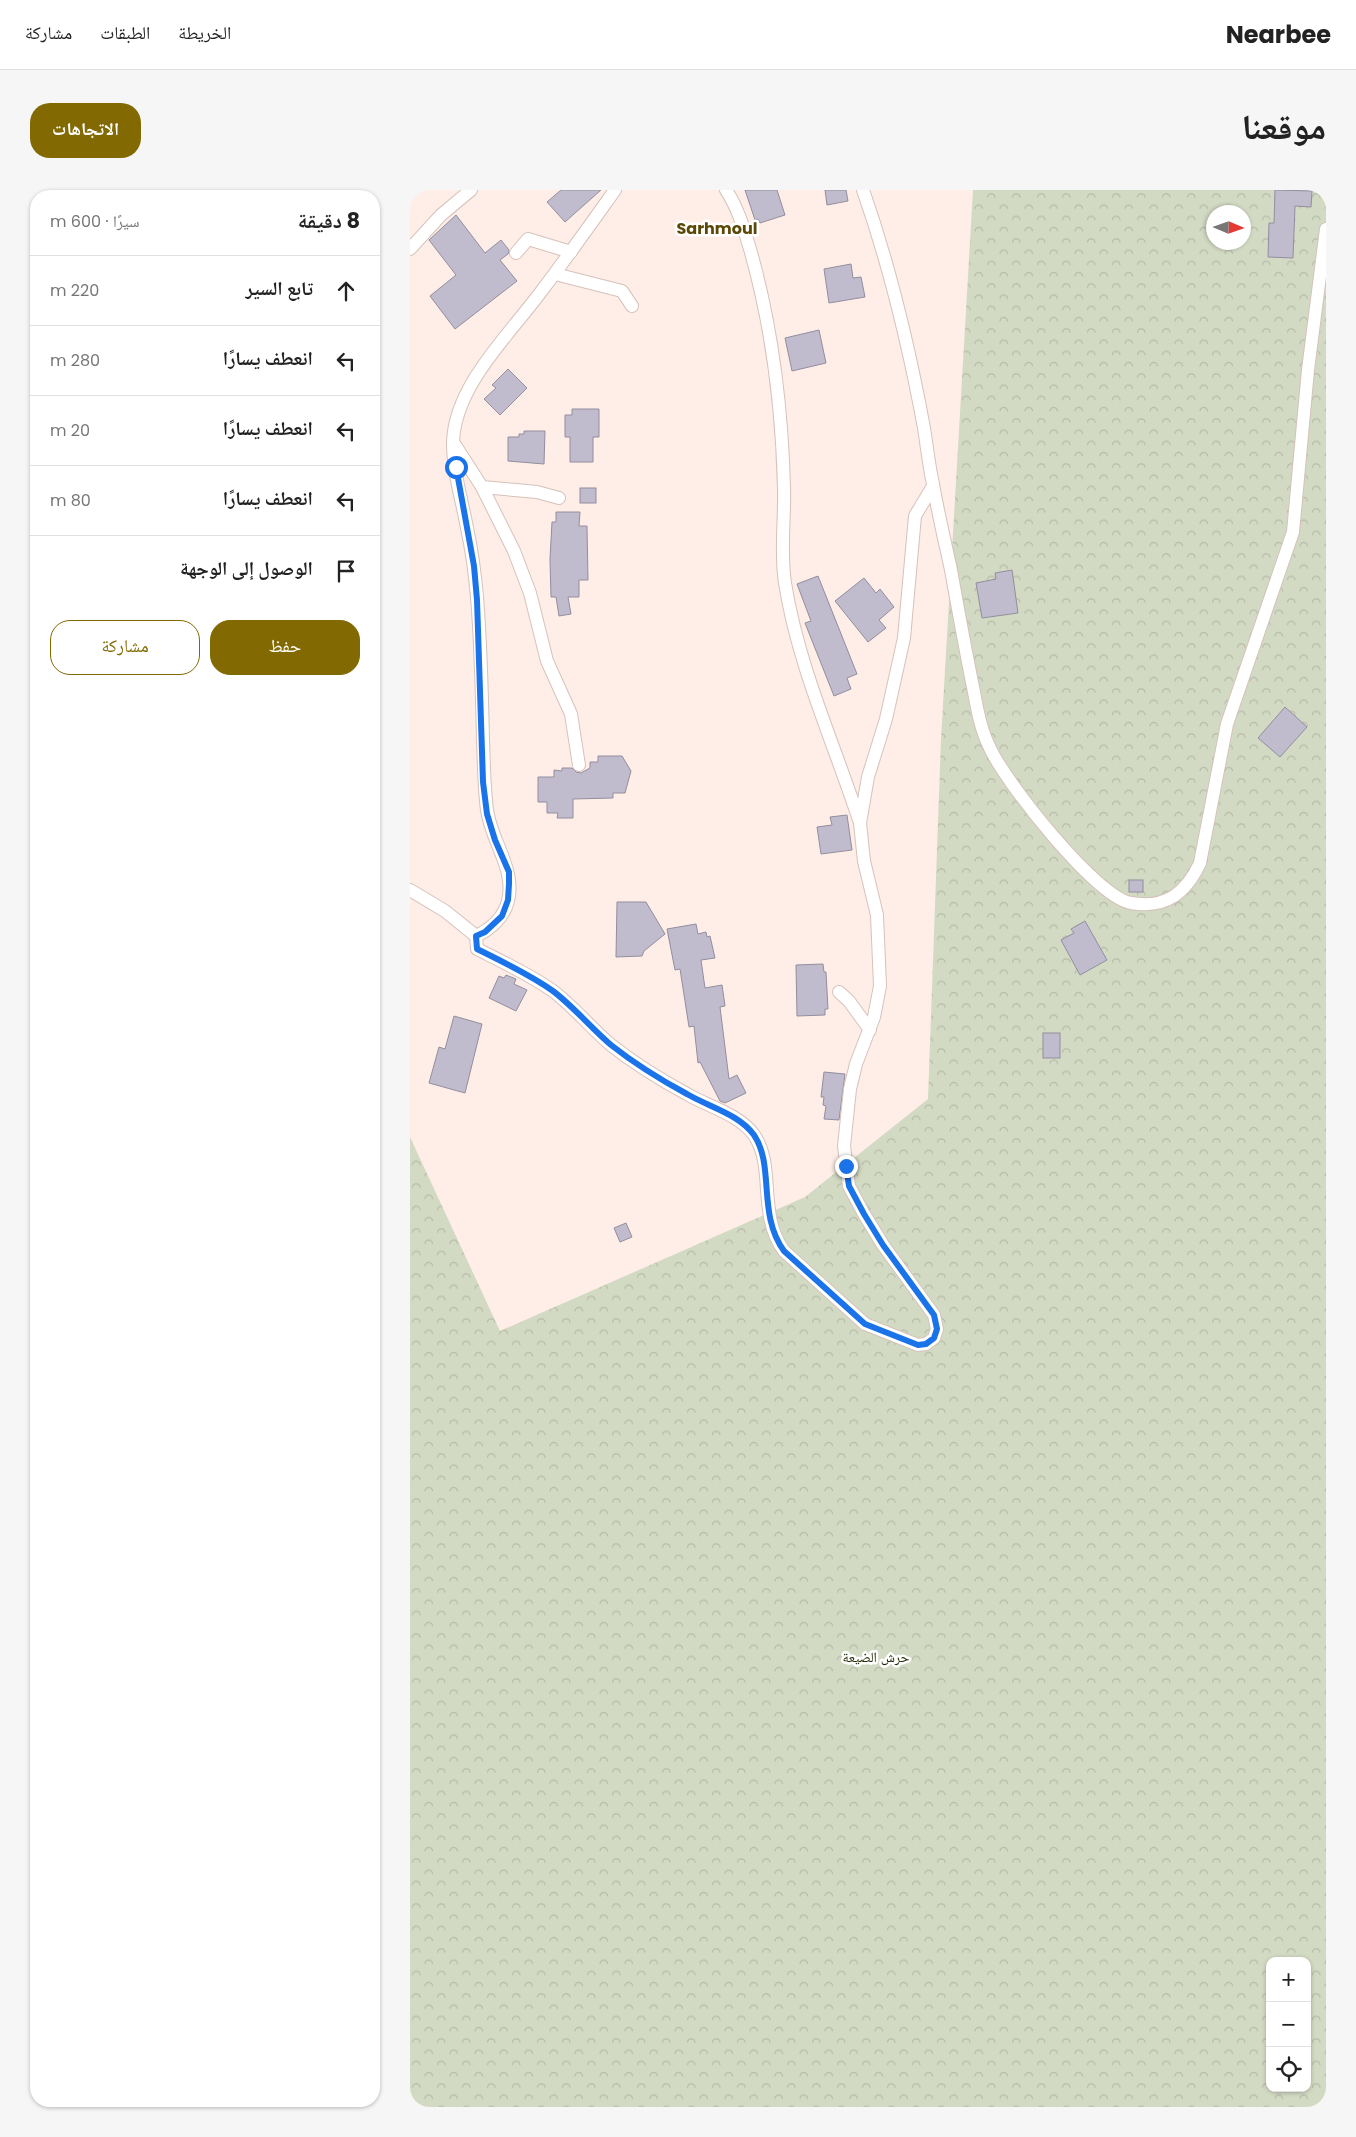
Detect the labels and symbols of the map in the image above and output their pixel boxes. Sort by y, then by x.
north arrow [1206,205,1251,250]
district label: Sarhmoul [677,217,757,240]
route start [445,456,468,479]
route end [835,1155,858,1178]
park label: حرش الضيعة [843,1647,910,1667]

